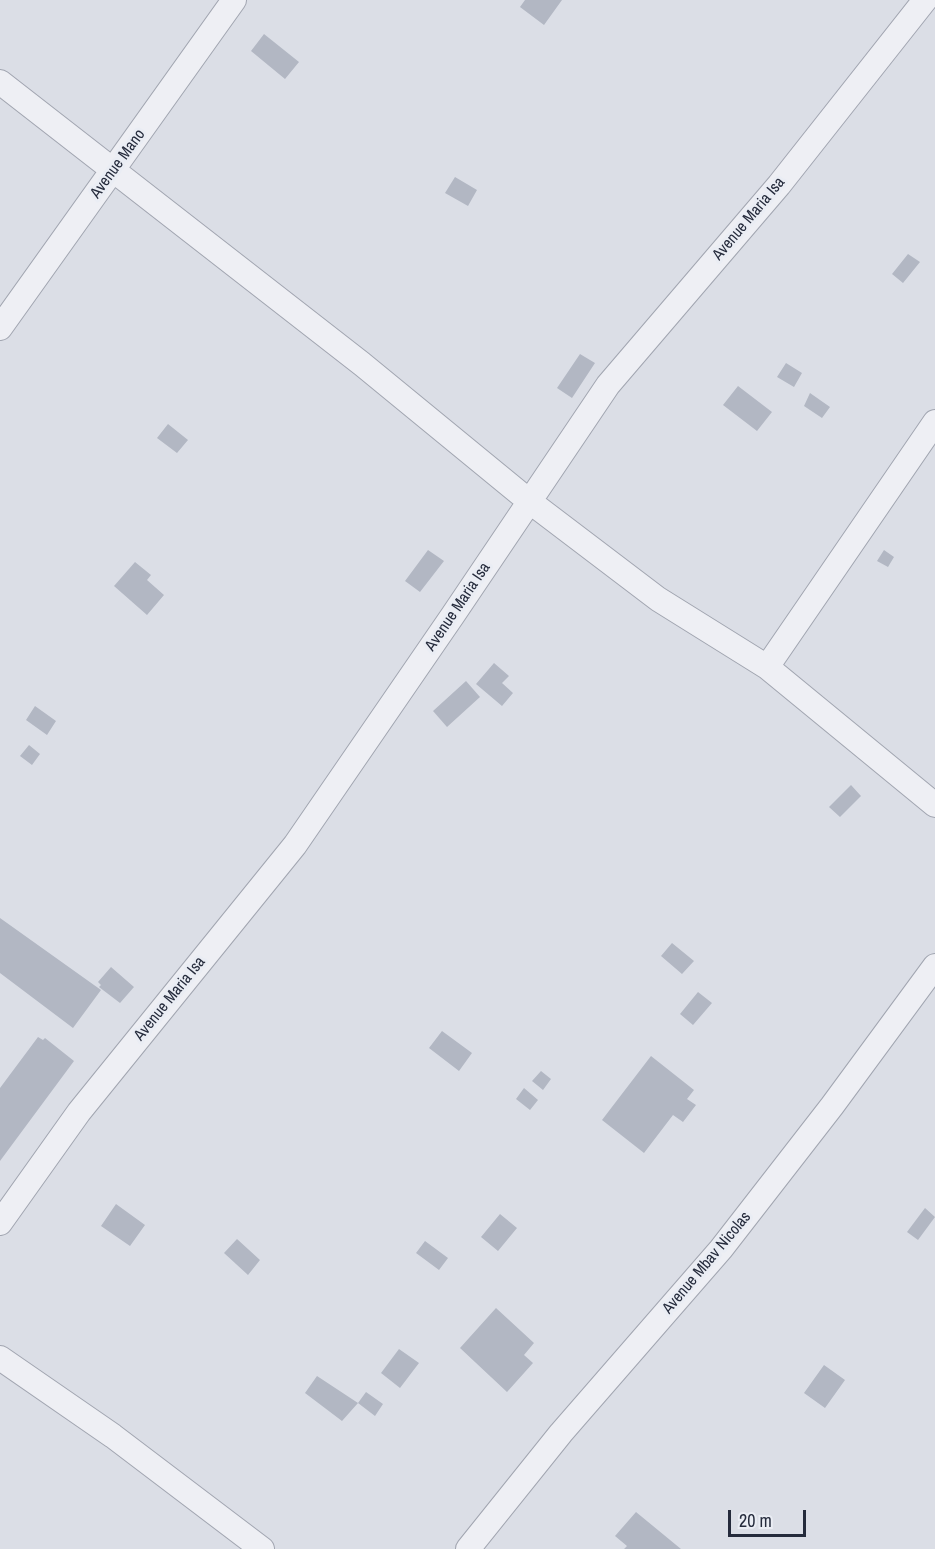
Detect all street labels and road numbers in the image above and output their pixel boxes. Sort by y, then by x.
street label: Avenue Mano [87,126,149,202]
street label: Avenue Maria Isa [709,174,789,264]
street label: Avenue Maria Isa [421,559,495,655]
street label: Avenue Maria Isa [130,953,210,1045]
street label: Avenue Mbav Nicolas [659,1208,755,1318]

